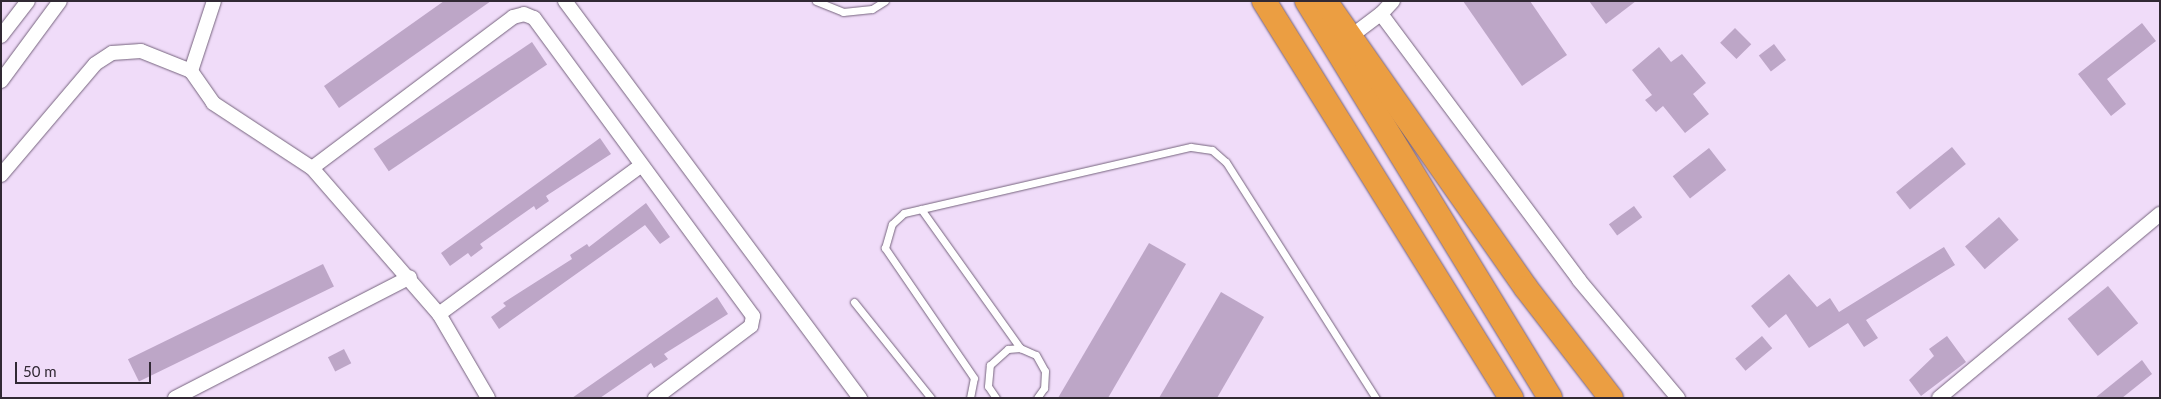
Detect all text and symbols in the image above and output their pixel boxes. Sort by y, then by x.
scale bar [18,352,154,384]
text: 50 m [23,362,57,380]

